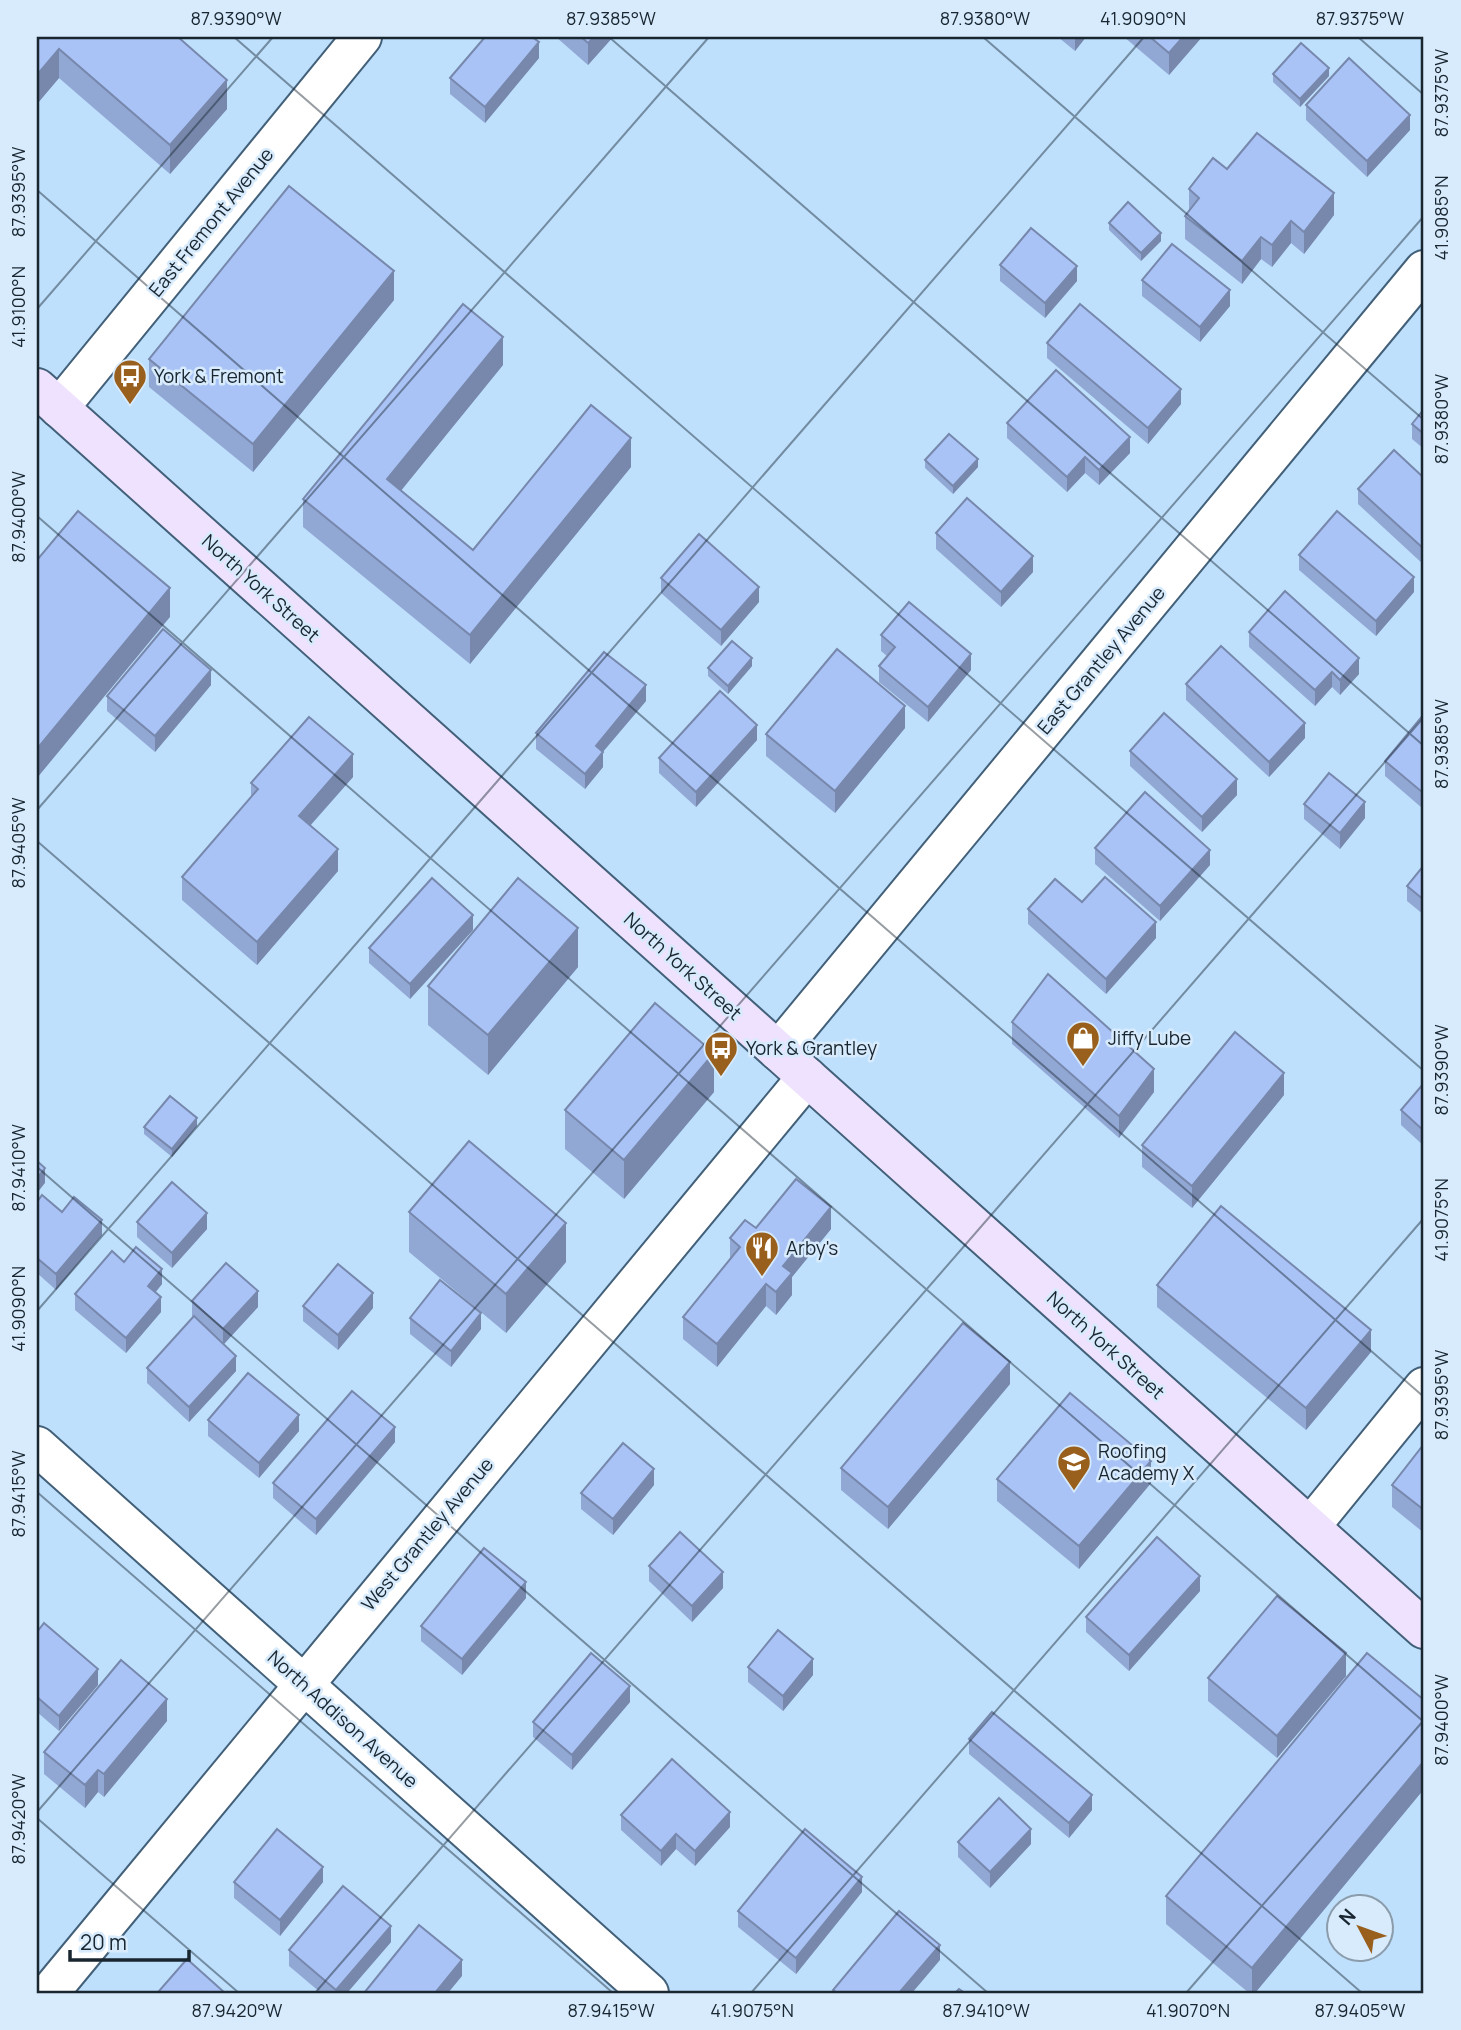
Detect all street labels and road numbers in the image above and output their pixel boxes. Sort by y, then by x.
street label: East Fremont Avenue [143,142,279,302]
street label: North York Street [197,528,325,648]
street label: East Grantley Avenue [1031,580,1171,740]
street label: North York Street [619,906,747,1026]
street label: North York Street [1042,1285,1170,1405]
street label: West Grantley Avenue [355,1452,499,1616]
street label: North Addison Avenue [262,1644,424,1794]

